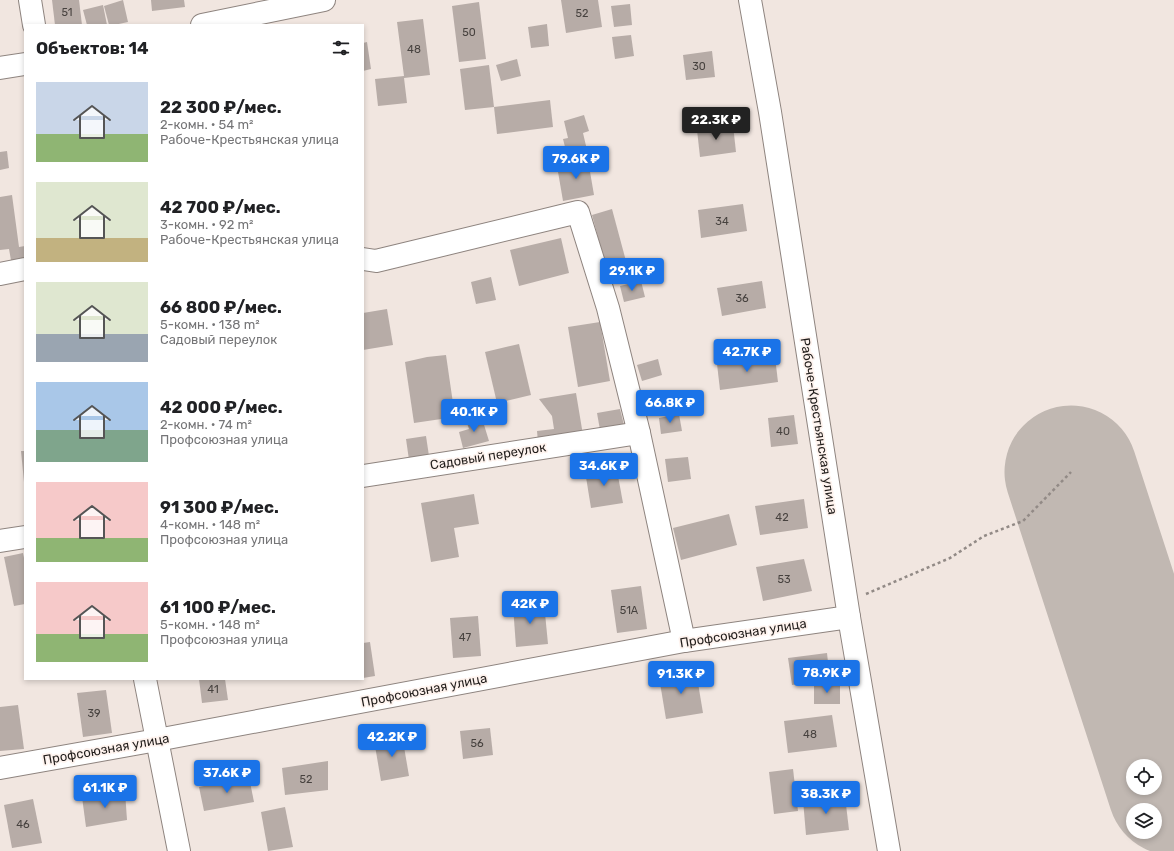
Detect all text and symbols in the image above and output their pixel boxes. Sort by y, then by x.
house number: 51 [61,6,73,19]
house number: 52 [576,7,589,20]
house number: 50 [462,26,476,39]
icon: filters [330,37,352,59]
text: Объектов: 14 [36,38,149,58]
house number: 48 [407,43,421,56]
house number: 30 [692,60,706,73]
text: 22 300 ₽/мес. [160,97,282,117]
icon: home [68,98,116,146]
pin: 22.3K ₽ [679,107,753,141]
text: 22.3K ₽ [691,112,741,127]
text: 2-комн. · 54 m² [160,117,253,132]
text: Рабоче-Крестьянская улица [160,132,339,147]
pin: 79.6K ₽ [539,146,613,180]
text: 79.6K ₽ [552,151,600,166]
text: 42 700 ₽/мес. [160,197,281,217]
icon: home [68,198,116,246]
house number: 34 [715,215,729,228]
text: 3-комн. · 92 m² [160,217,253,232]
text: Рабоче-Крестьянская улица [160,232,339,247]
pin: 29.1K ₽ [595,258,669,292]
text: 29.1K ₽ [609,263,655,278]
house number: 36 [735,292,749,305]
text: 66 800 ₽/мес. [160,297,282,317]
icon: home [68,298,116,346]
text: 5-комн. · 138 m² [160,317,260,332]
text: Садовый переулок [160,332,277,347]
street label: Рабоче-Крестьянская улица [798,337,840,515]
pin: 42.7K ₽ [710,339,784,373]
text: 42.7K ₽ [723,344,771,359]
pin: 66.8K ₽ [633,390,707,424]
text: 66.8K ₽ [645,395,695,410]
text: 42 000 ₽/мес. [160,397,282,417]
icon: home [68,398,116,446]
pin: 40.1K ₽ [437,399,511,433]
text: 40.1K ₽ [450,404,498,419]
text: 2-комн. · 74 m² [160,417,252,432]
house number: 40 [776,425,790,438]
text: Профсоюзная улица [160,432,288,447]
street label: Садовый переулок [429,439,547,473]
pin: 34.6K ₽ [567,453,641,487]
text: 34.6K ₽ [579,458,629,473]
text: 91 300 ₽/мес. [160,497,279,517]
icon: home [68,498,116,546]
house number: 42 [775,511,789,524]
text: 4-комн. · 148 m² [160,517,260,532]
text: Профсоюзная улица [160,532,288,547]
house number: 53 [777,573,791,586]
pin: 42K ₽ [502,591,558,625]
text: 42K ₽ [511,596,549,611]
text: 61 100 ₽/мес. [160,597,276,617]
icon: home [68,598,116,646]
house number: 51А [620,604,639,617]
street label: Профсоюзная улица [679,616,807,650]
text: 5-комн. · 148 m² [160,617,260,632]
house number: 47 [459,631,471,644]
text: Профсоюзная улица [160,632,288,647]
pin: 78.9K ₽ [790,660,864,694]
pin: 91.3K ₽ [644,661,718,695]
text: 78.9K ₽ [803,665,851,680]
text: 91.3K ₽ [657,666,705,681]
street label: Профсоюзная улица [360,670,488,710]
house number: 41 [207,683,219,696]
house number: 39 [87,707,101,720]
pin: 42.2K ₽ [355,724,429,758]
house number: 48 [803,728,817,741]
text: 42.2K ₽ [367,729,417,744]
street label: Профсоюзная улица [42,730,170,768]
house number: 56 [470,737,484,750]
map controls [1126,759,1162,839]
button: locate [1126,759,1162,795]
pin: 37.6K ₽ [190,760,264,794]
text: 37.6K ₽ [203,765,251,780]
house number: 52 [300,773,313,786]
pin: 61.1K ₽ [68,775,142,809]
text: 61.1K ₽ [83,780,127,795]
pin: 38.3K ₽ [789,781,863,815]
text: 38.3K ₽ [801,786,851,801]
button: layers [1126,803,1162,839]
house number: 46 [16,818,30,831]

